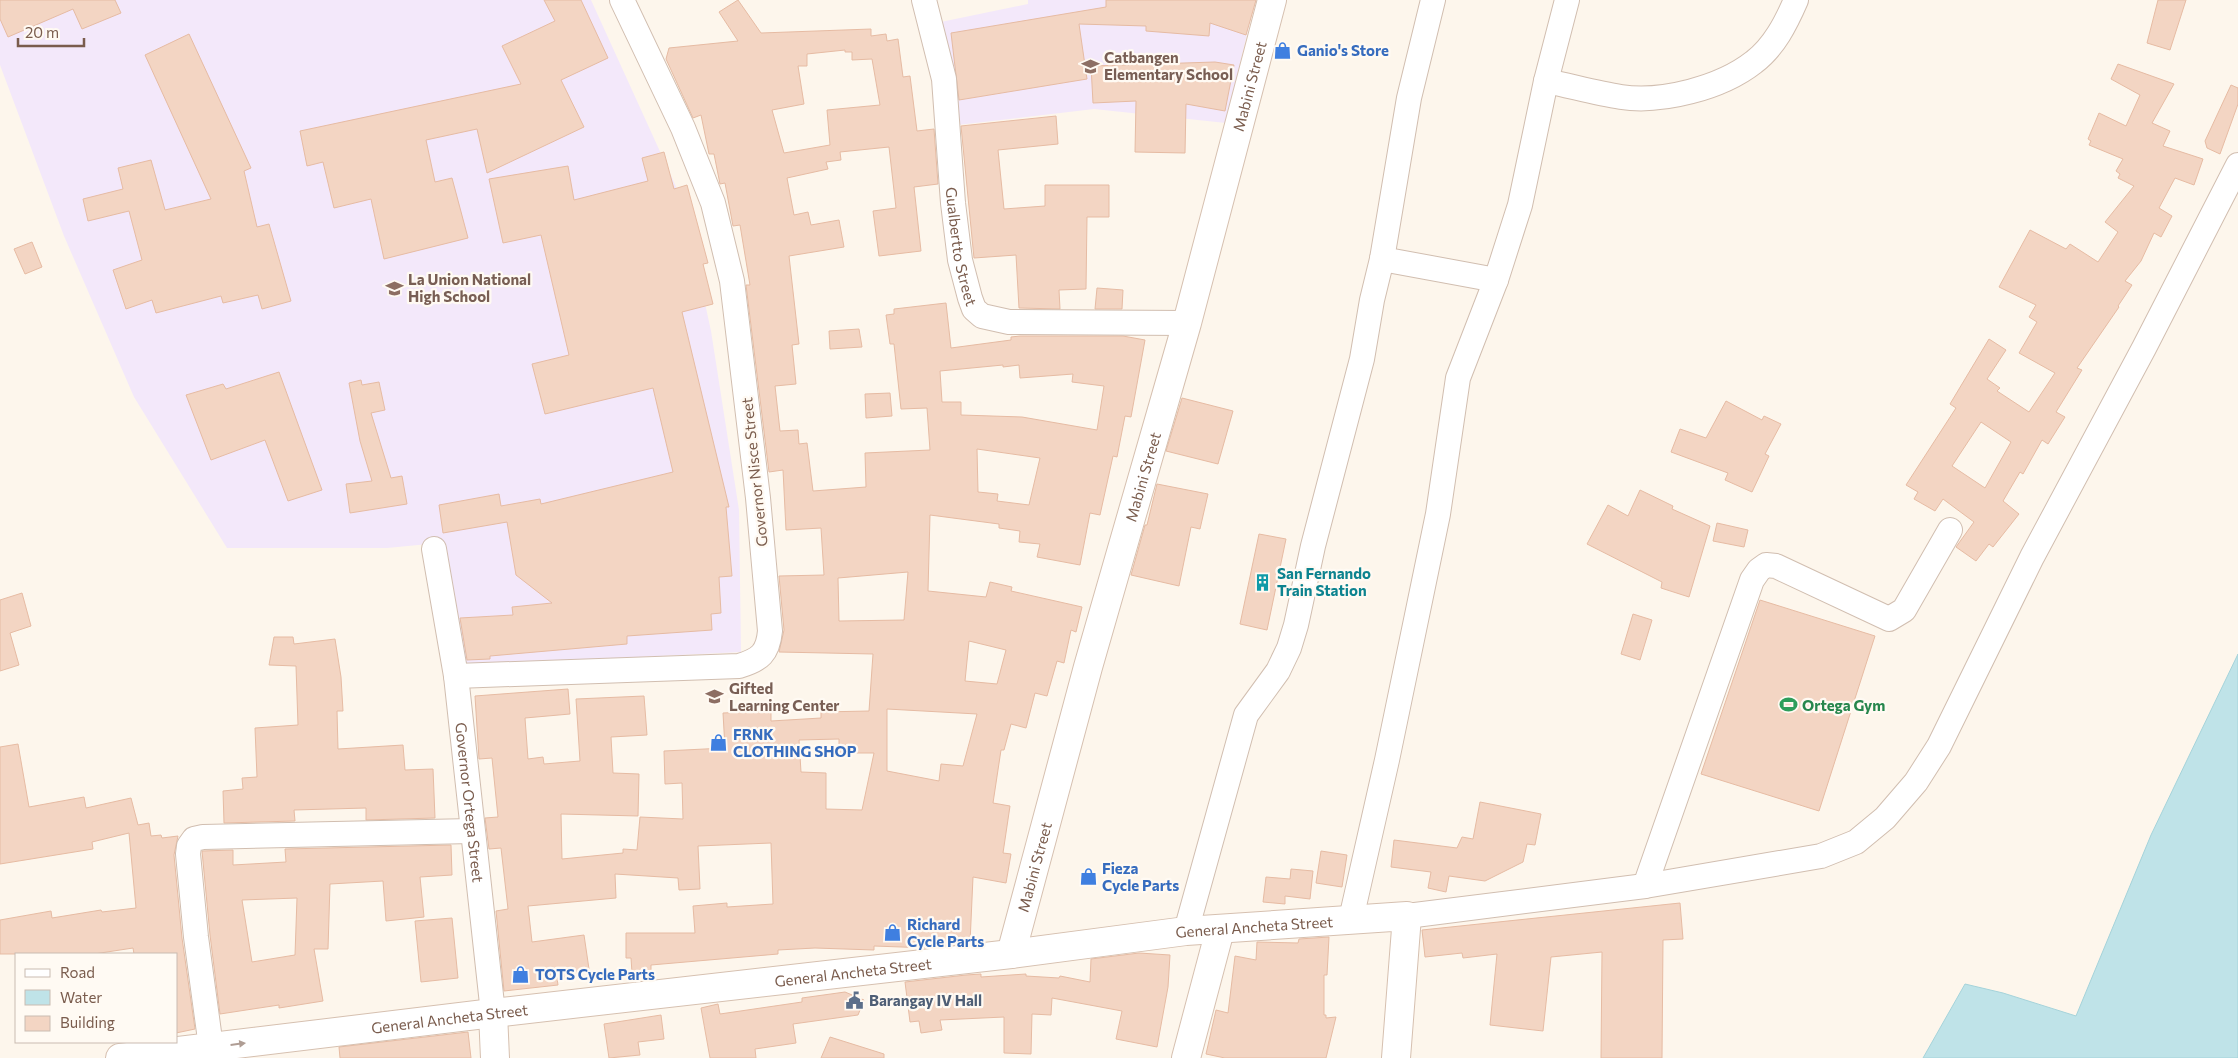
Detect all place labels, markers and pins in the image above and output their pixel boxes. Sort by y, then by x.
shop icon: Ganio's Store [1273,40,1293,60]
place label: Ganio's Store [1297,41,1389,59]
place label: Catbangen Elementary School [1104,48,1233,83]
school or university icon: Catbangen Elementary School [1080,56,1100,76]
place label: La Union National High School [408,270,531,305]
school or university icon: La Union National High School [384,278,404,298]
place label: San Fernando Train Station [1277,564,1371,599]
building icon: San Fernando Train Station [1253,572,1273,592]
place label: Gifted Learning Center [729,679,840,714]
school or university icon: Gifted Learning Center [705,687,725,707]
sports icon: Ortega Gym [1778,695,1798,715]
place label: Ortega Gym [1802,696,1885,714]
place label: FRNK CLOTHING SHOP [733,725,857,760]
shop icon: FRNK CLOTHING SHOP [709,733,729,753]
place label: Fieza Cycle Parts [1102,859,1179,894]
shop icon: Fieza Cycle Parts [1078,867,1098,887]
place label: Richard Cycle Parts [907,915,984,950]
shop icon: Richard Cycle Parts [883,923,903,943]
shop icon: TOTS Cycle Parts [511,964,531,984]
place label: TOTS Cycle Parts [535,965,655,983]
public building icon: Barangay IV Hall [845,990,865,1010]
place label: Barangay IV Hall [869,991,982,1009]

